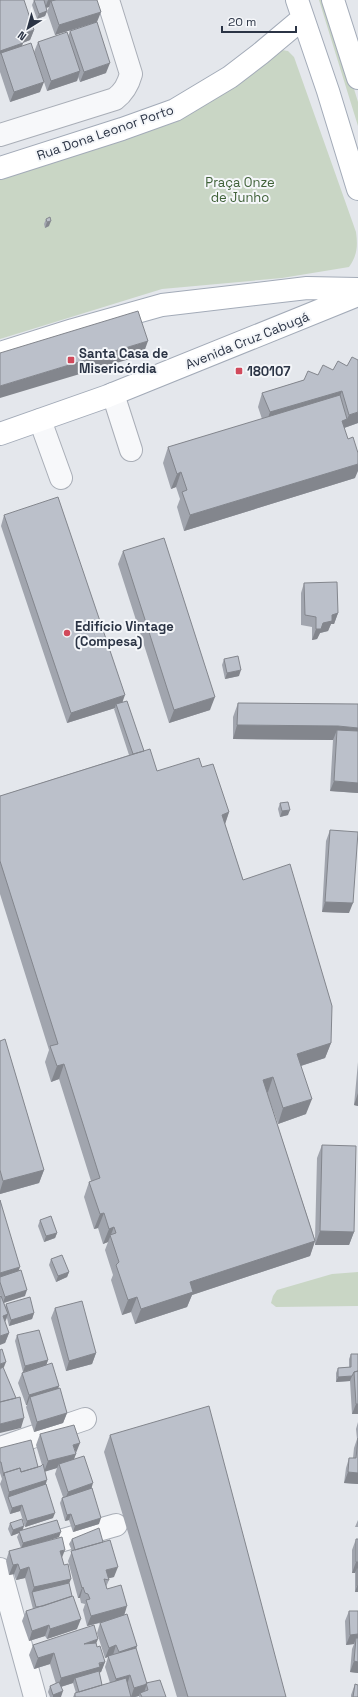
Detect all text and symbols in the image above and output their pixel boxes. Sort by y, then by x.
north arrow [8,8,48,48]
scale bar [222,8,296,34]
text: 20 m [228,14,256,30]
text: N [15,28,29,44]
street label: Rua Dona Leonor Porto [34,101,176,164]
park label: Praça Onze de Junho [205,174,275,206]
street label: Avenida Cruz Cabugá [183,308,312,373]
place label: Santa Casa de Misericórdia [79,345,168,377]
marker: Santa Casa de Misericórdia [66,355,76,365]
place label: 180107 [247,363,290,380]
marker: 180107 [234,366,244,376]
place label: Edifício Vintage (Compesa) [75,618,174,650]
marker: Edifício Vintage (Compesa) [62,628,72,638]

